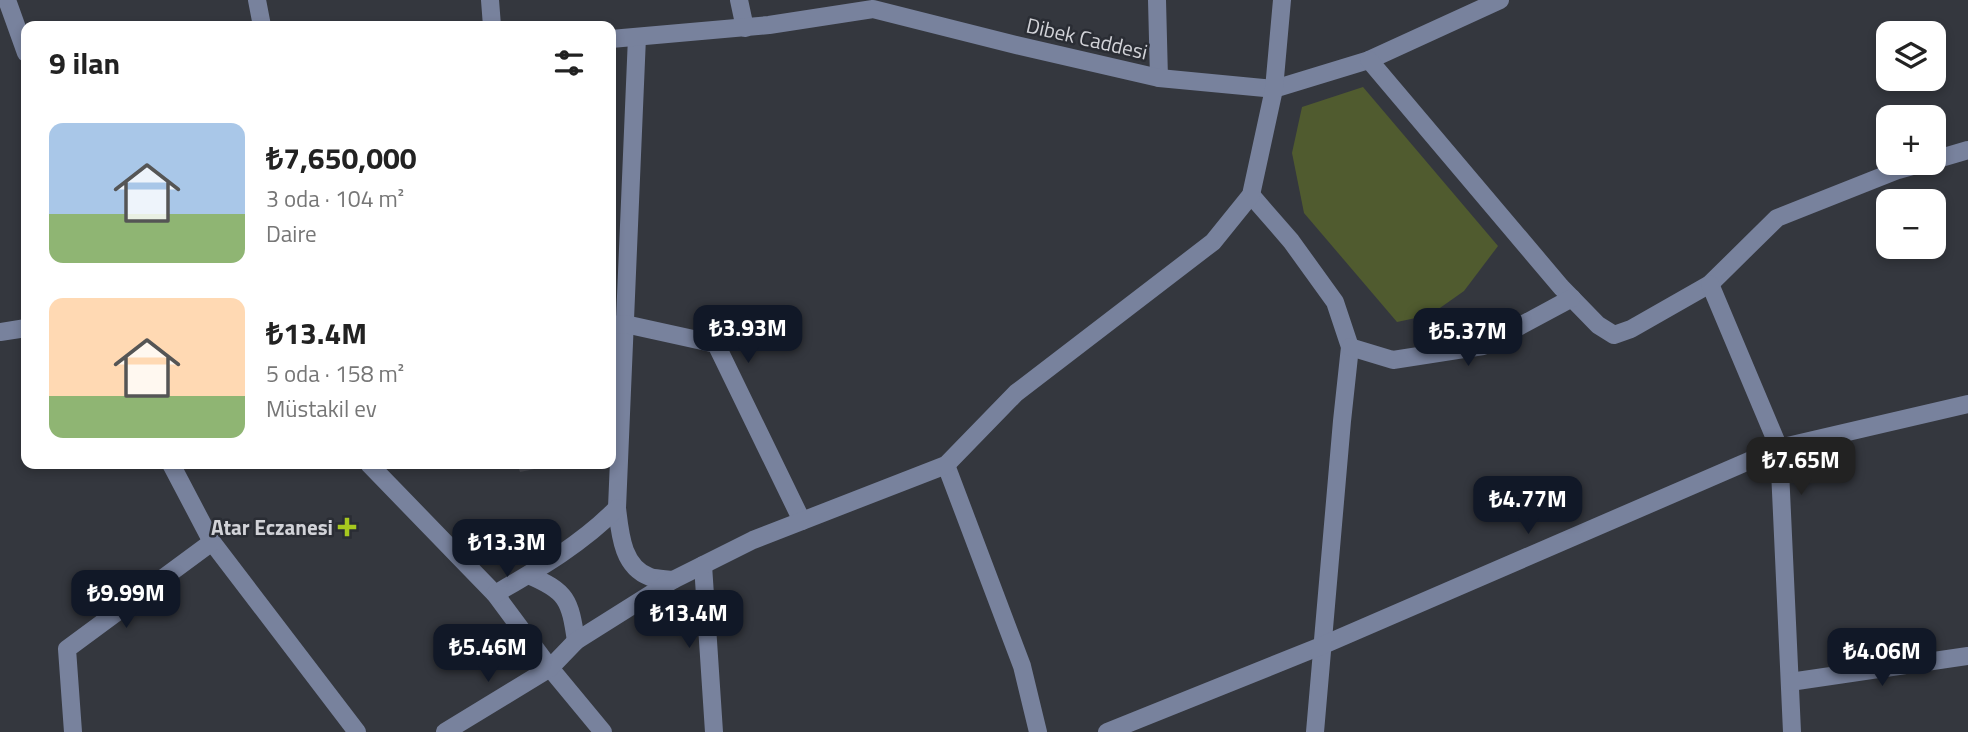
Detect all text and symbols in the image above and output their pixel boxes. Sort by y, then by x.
street label: Dibek Caddesi [1023,9,1151,67]
map controls [1876,21,1946,259]
button: layers [1876,21,1946,91]
text: 9 ilan [49,40,120,86]
icon: filters [550,44,588,82]
button: + [1876,105,1946,175]
text: ₺7,650,000 [266,135,417,181]
icon: home [105,151,189,235]
text: 3 oda · 104 m² [266,181,404,216]
button: − [1876,189,1946,259]
text: Daire [266,216,317,251]
pin: ₺3.93M [691,306,805,365]
pin: ₺5.37M [1411,308,1525,368]
text: ₺13.4M [266,310,367,356]
text: ₺3.93M [709,310,787,345]
text: ₺5.37M [1429,313,1507,348]
icon: home [105,326,189,410]
text: 5 oda · 158 m² [266,356,404,391]
text: Müstakil ev [266,391,377,426]
pin: ₺7.65M [1744,438,1858,497]
text: ₺7.65M [1762,442,1840,477]
pin: ₺4.77M [1471,476,1585,536]
text: ₺4.77M [1489,481,1567,516]
place label: Atar Eczanesi [211,511,333,543]
marker: Atar Eczanesi [339,519,355,535]
pin: ₺13.3M [450,520,564,579]
text: ₺13.3M [468,524,546,559]
pin: ₺9.99M [69,570,183,630]
text: ₺9.99M [87,575,165,610]
pin: ₺13.4M [632,590,746,650]
text: ₺13.4M [650,595,728,630]
pin: ₺5.46M [431,624,545,684]
pin: ₺4.06M [1825,628,1939,688]
text: ₺5.46M [449,629,527,664]
text: ₺4.06M [1843,633,1921,668]

